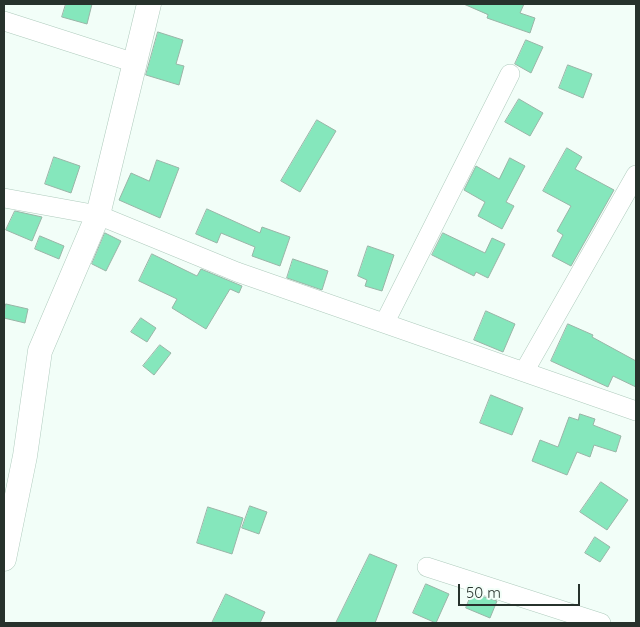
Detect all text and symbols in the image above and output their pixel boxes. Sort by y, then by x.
scale bar [460,574,582,606]
text: 50 m [466,583,501,602]

